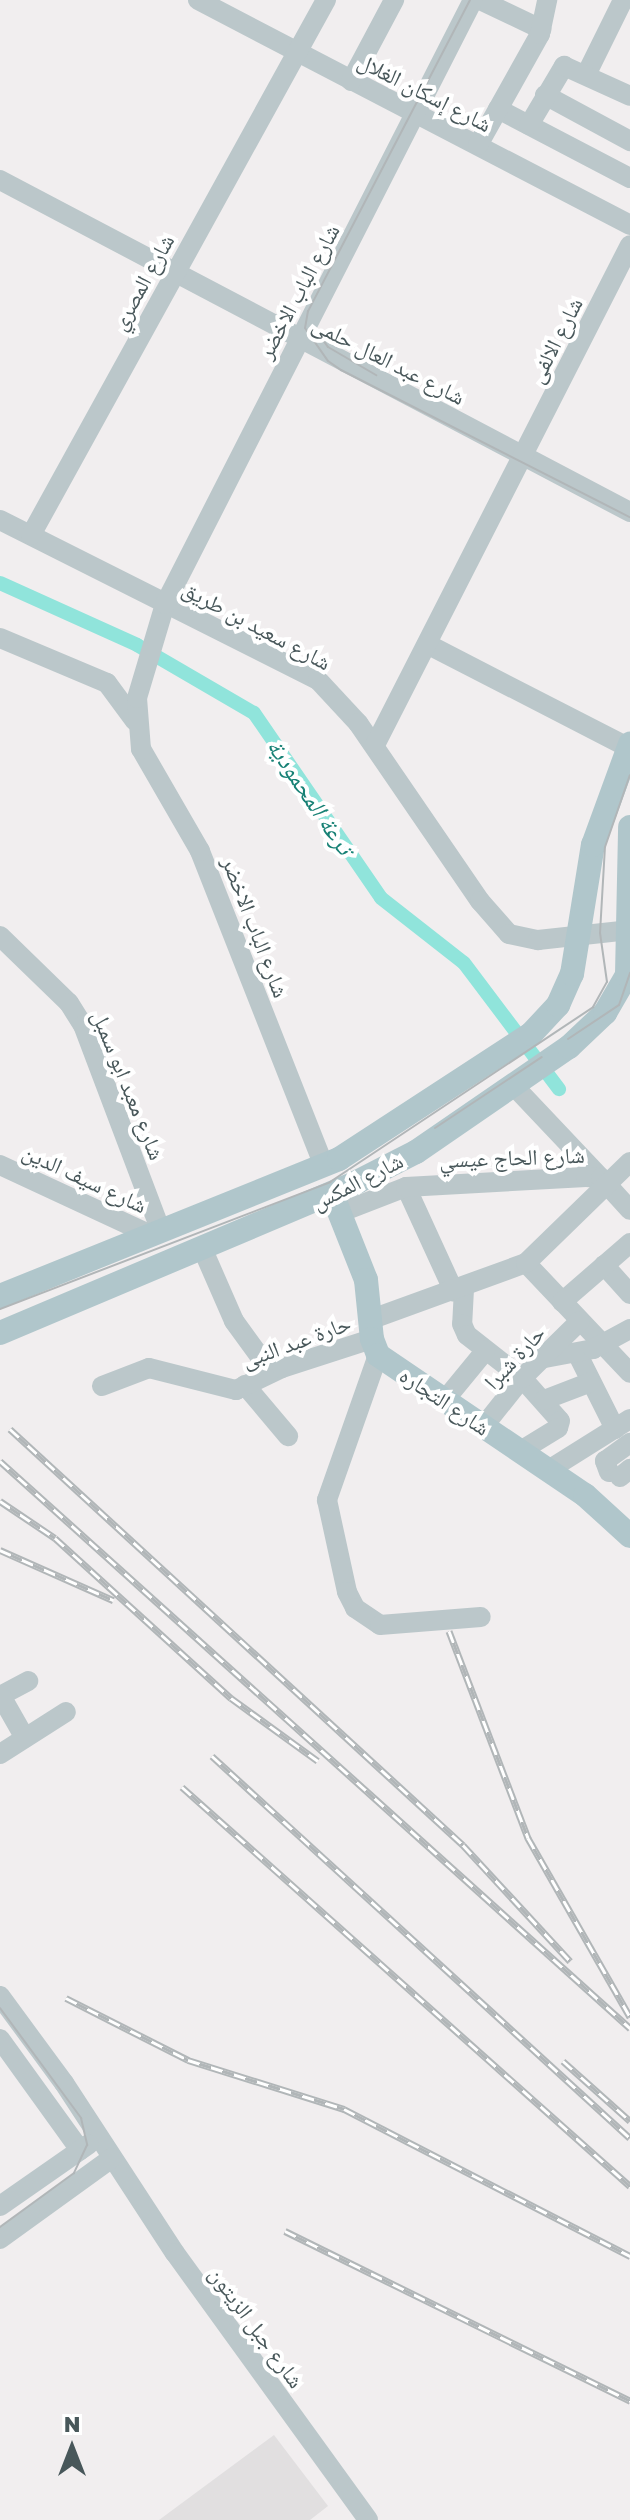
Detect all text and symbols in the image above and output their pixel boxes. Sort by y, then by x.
street label: شارع إسكان الغلال [354,47,496,137]
street label: شارع الباب الاخضر [252,219,344,363]
street label: شارع المصري [105,229,179,335]
street label: شارع الالفى [522,293,588,387]
street label: شارع عبد العال حلمى [308,310,470,410]
street label: شارع سعيد بن طريق [178,575,336,675]
water label: ترعة المحمودية [262,733,360,859]
street label: شارع الباب الاخضر [217,853,295,1001]
street label: شارع معبد ابو سمبل [87,1006,171,1164]
street label: شارع سيف الدين [19,1138,151,1218]
street label: شارع الحاج عيسي [439,1141,585,1173]
street label: شارع المكس [307,1147,407,1215]
street label: حارة عبد النبى [238,1309,354,1373]
street label: حارة شبرا [478,1320,550,1394]
street label: شارع التجاره [395,1361,495,1441]
street label: شارع جبل الزيتون [204,2261,310,2393]
north arrow [32,2408,112,2488]
text: N [64,2410,80,2437]

